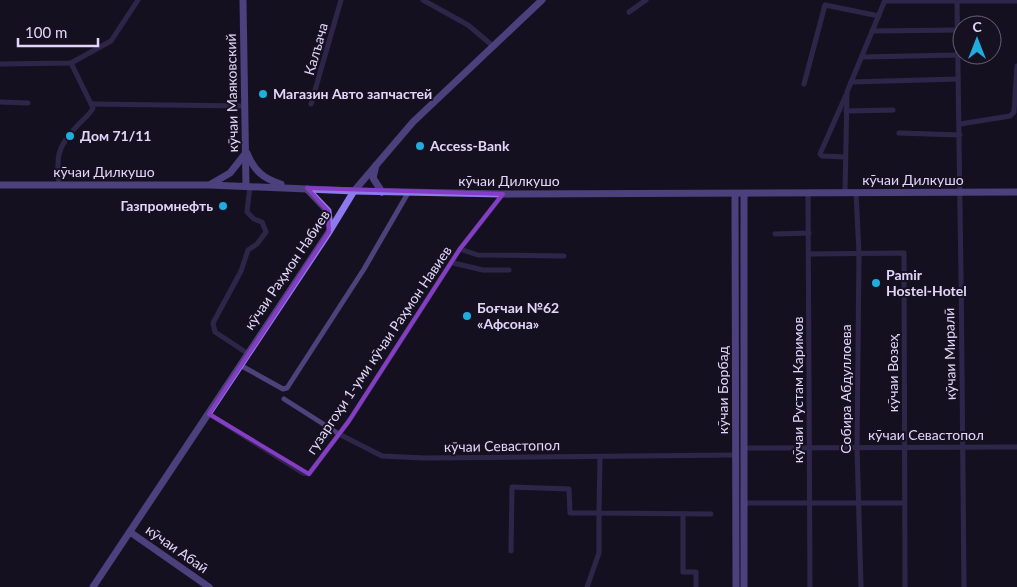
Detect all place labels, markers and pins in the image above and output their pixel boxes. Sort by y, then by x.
place label: Магазин Авто запчастей [273,85,432,102]
marker: Магазин Авто запчастей [257,88,269,100]
place label: Дом 71/11 [80,127,151,144]
marker: Дом 71/11 [64,130,76,142]
place label: Access-Bank [429,137,510,154]
marker: Access-Bank [414,140,426,152]
place label: Газпромнефть [121,197,213,214]
marker: Газпромнефть [217,200,229,212]
place label: Pamir Hostel-Hotel [886,266,967,299]
marker: Pamir Hostel-Hotel [870,277,882,289]
place label: Боғчаи №62 «Афсона» [477,299,559,332]
marker: Боғчаи №62 «Афсона» [461,310,473,322]

